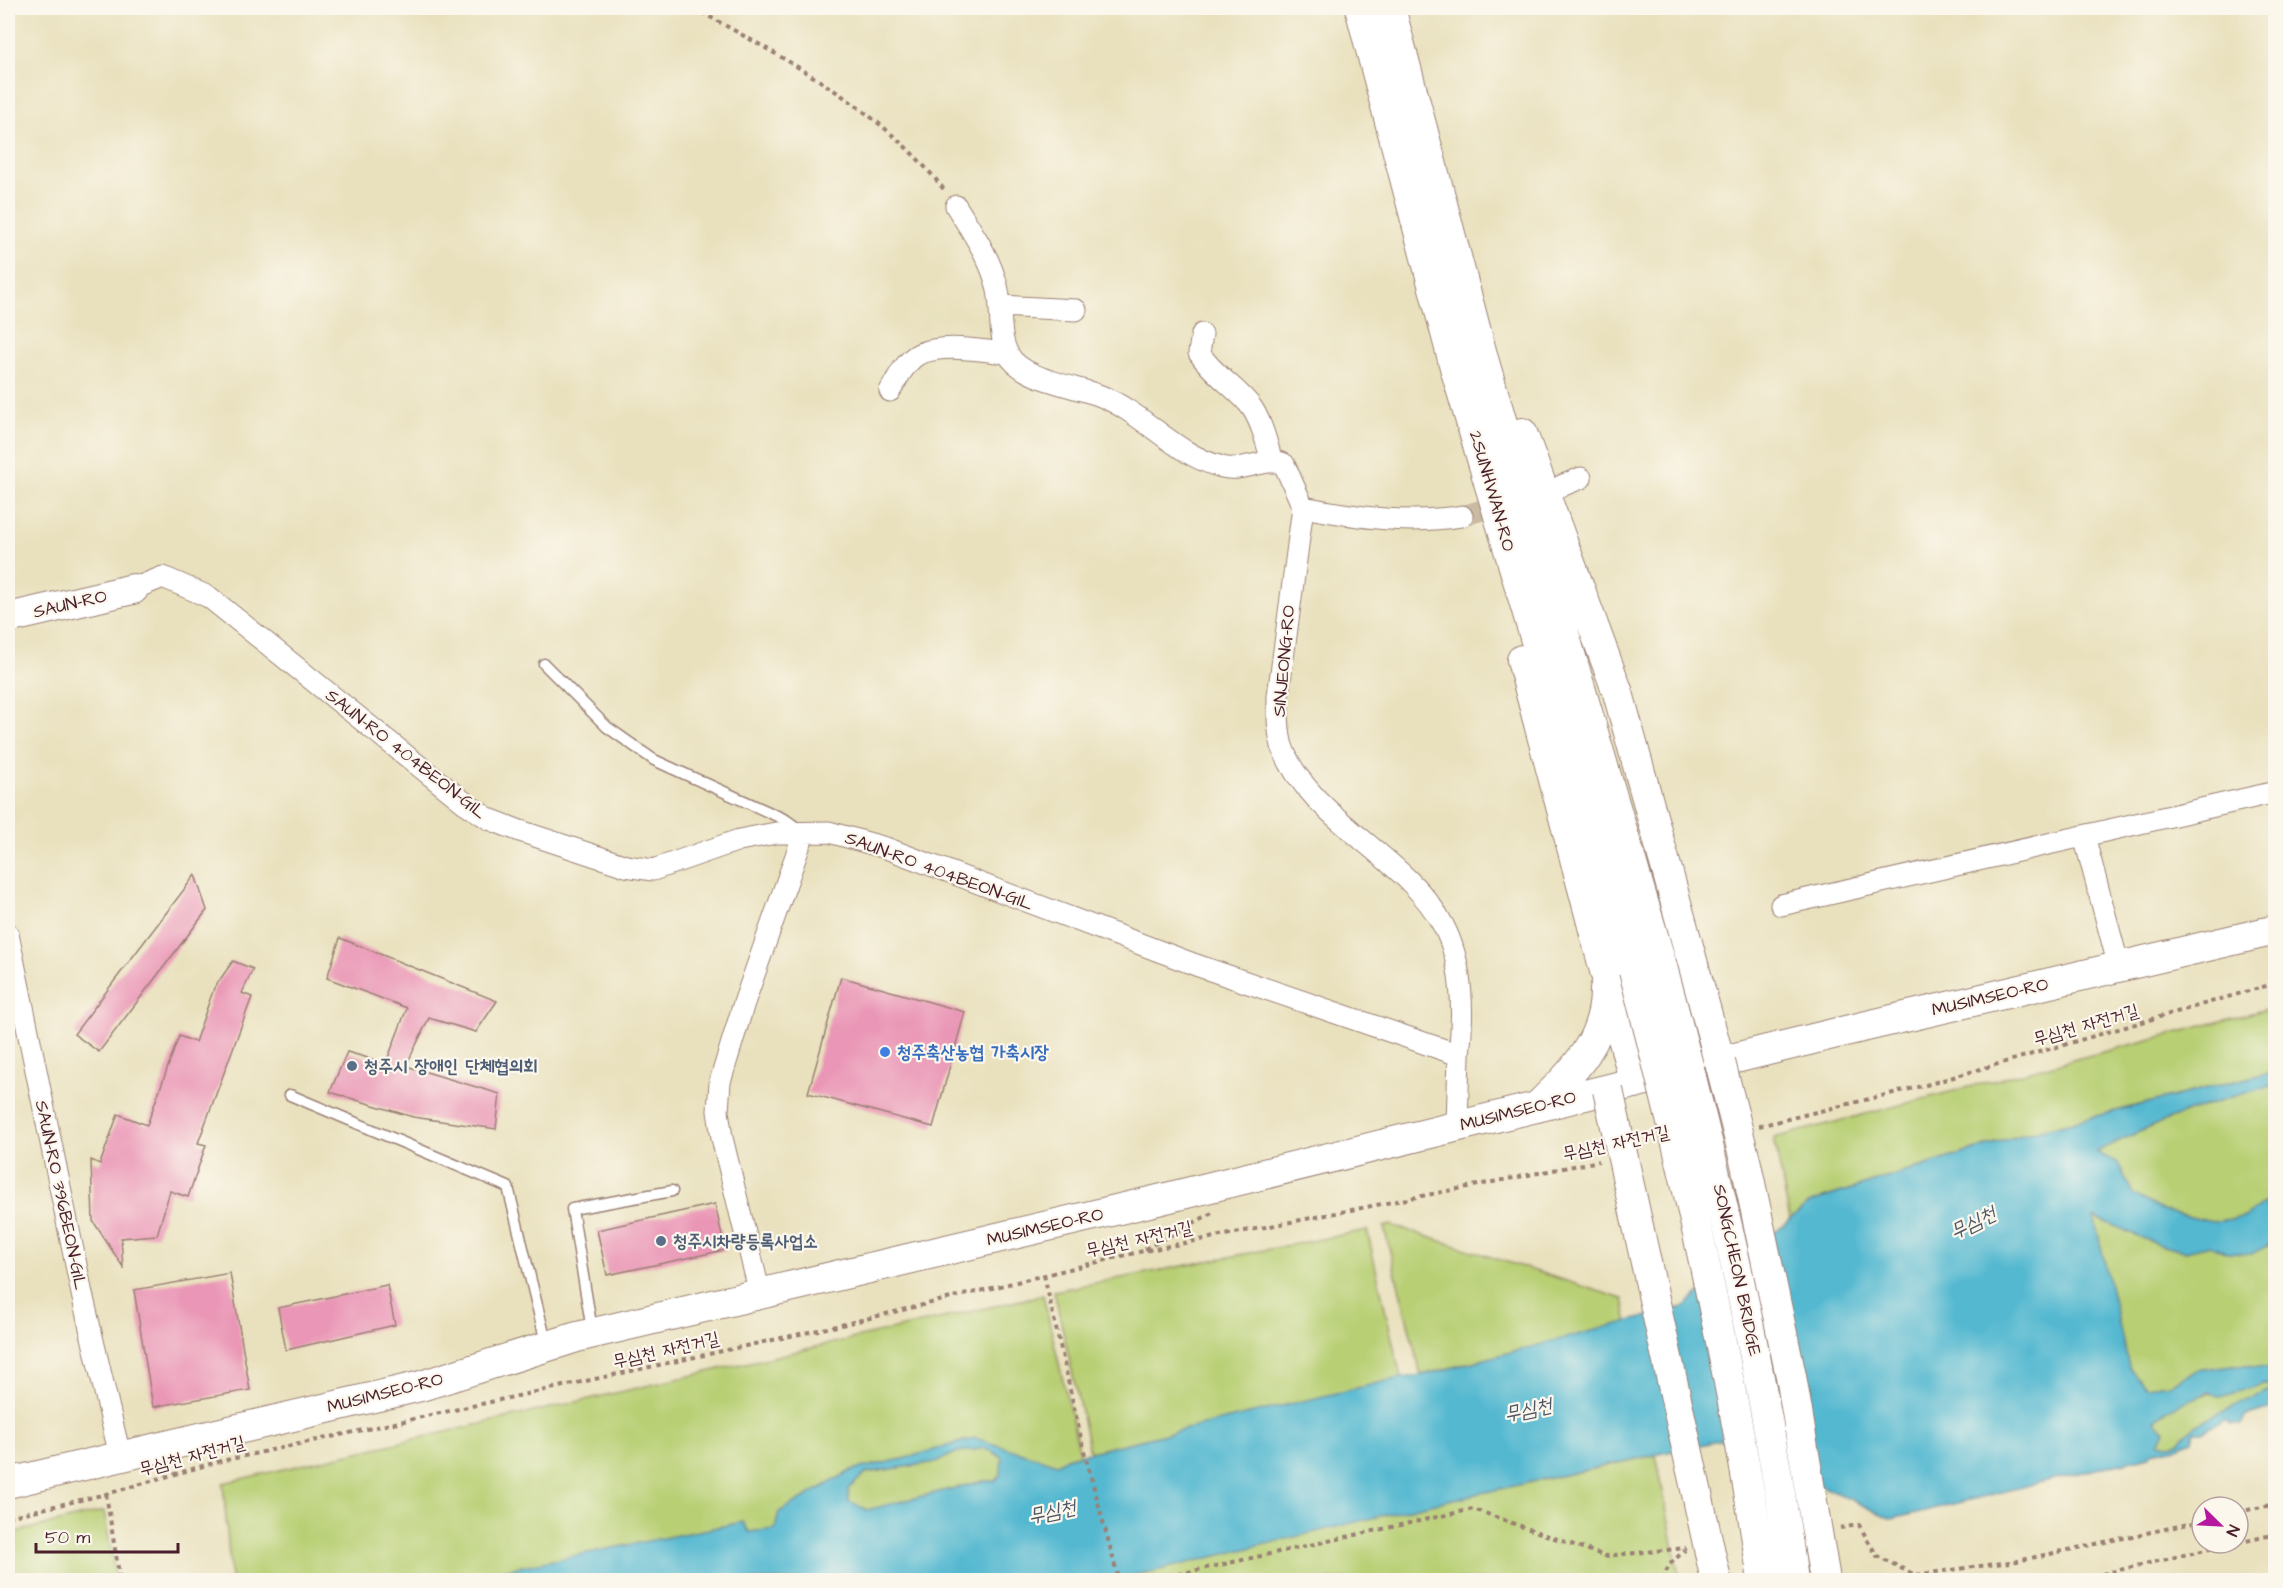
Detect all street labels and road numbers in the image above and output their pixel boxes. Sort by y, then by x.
street label: 2SUNHWAN-RO [1463,428,1521,554]
street label: SAUN-RO [31,583,109,625]
street label: SINJEONG-RO [1267,604,1301,718]
street label: SAUN-RO 404BEON-GIL [320,683,492,825]
street label: SAUN-RO 404BEON-GIL [842,825,1037,917]
street label: MUSIMSEO-RO [1929,971,2051,1023]
street label: 무심천 자전거길 [2030,998,2142,1052]
street label: MUSIMSEO-RO [1457,1084,1579,1138]
street label: SAUN-RO 396BEON-GIL [29,1098,93,1292]
street label: 무심천 자전거길 [1560,1119,1672,1167]
street label: SONGCHEON BRIDGE [1707,1182,1768,1359]
street label: MUSIMSEO-RO [984,1201,1106,1253]
street label: 무심천 자전거길 [1083,1214,1195,1263]
street label: 무심천 자전거길 [610,1325,722,1374]
street label: MUSIMSEO-RO [324,1366,446,1420]
street label: 무심천 자전거길 [136,1430,248,1482]

